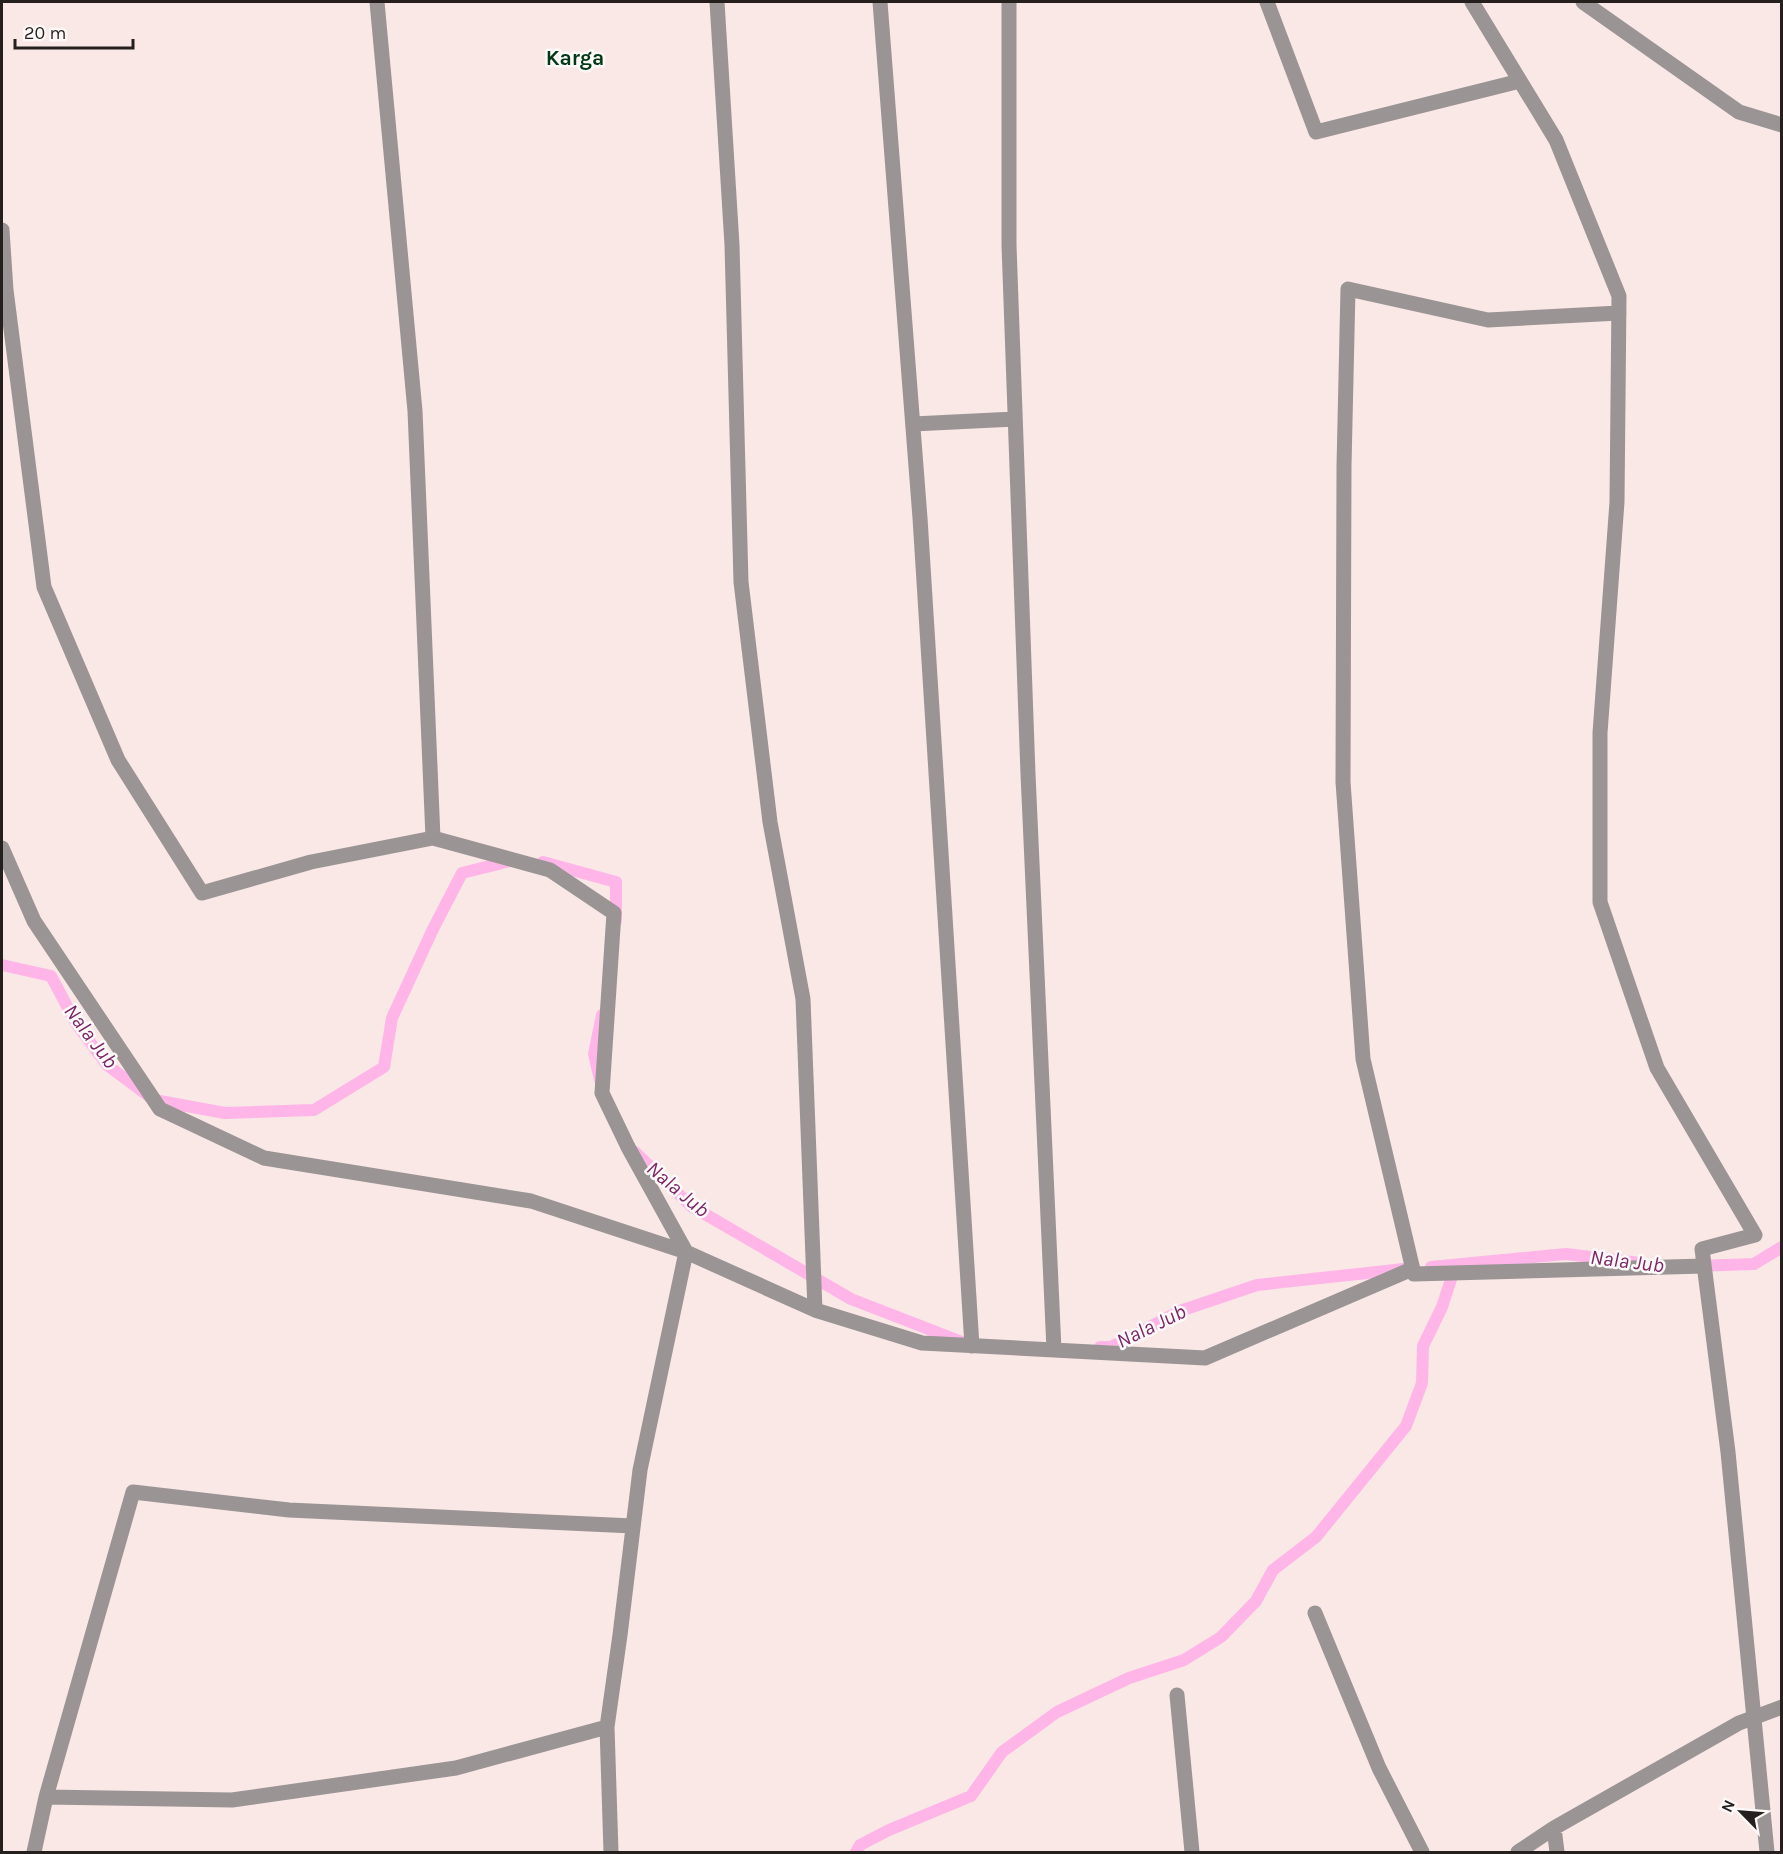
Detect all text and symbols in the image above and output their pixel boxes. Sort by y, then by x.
scale bar [15,12,134,50]
text: 20 m [24,22,66,44]
district label: Karga [546,46,604,70]
water label: Nala Jub [59,999,123,1073]
water label: Nala Jub [642,1156,714,1222]
water label: Nala Jub [1589,1245,1665,1277]
water label: Nala Jub [1112,1299,1190,1353]
north arrow [1711,1782,1771,1842]
text: N [1717,1797,1739,1815]

